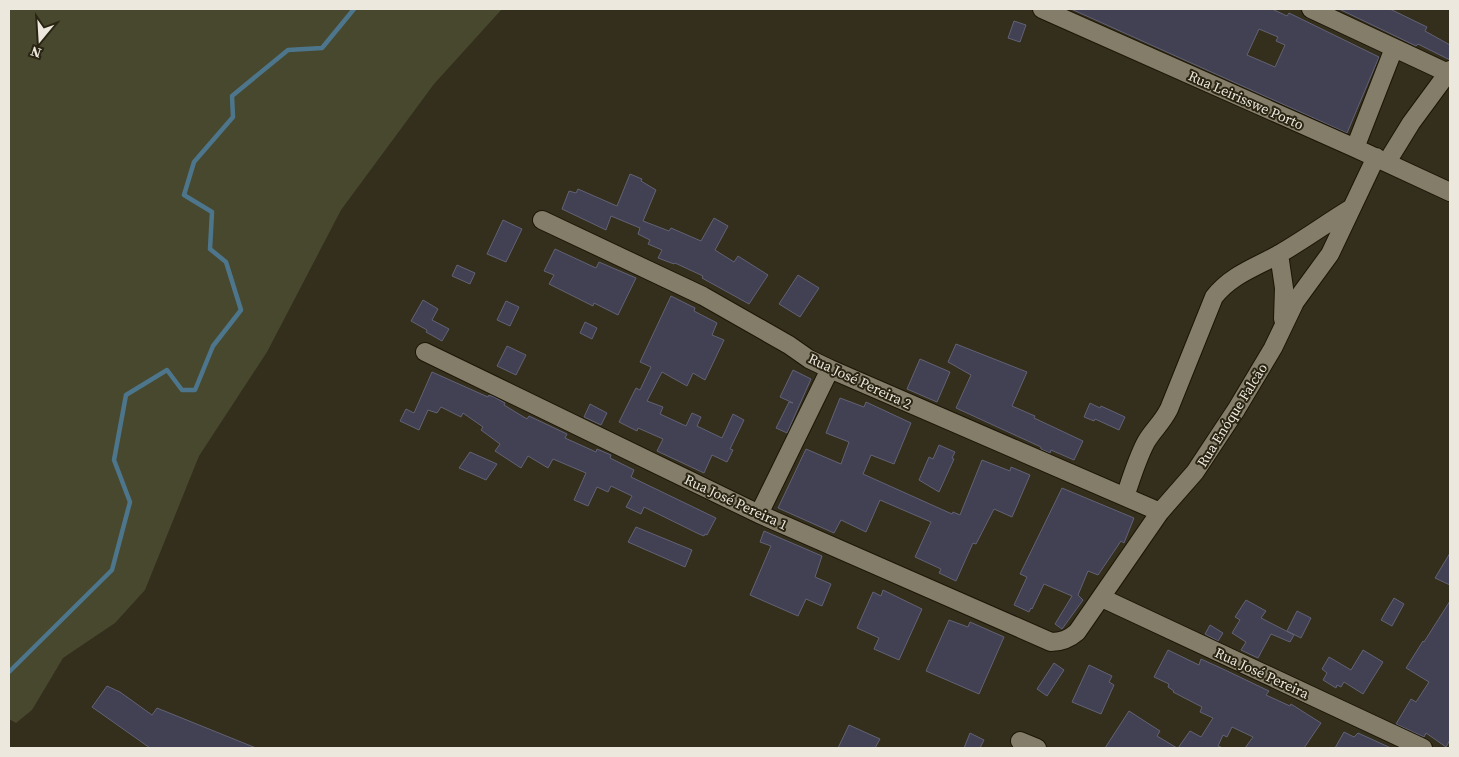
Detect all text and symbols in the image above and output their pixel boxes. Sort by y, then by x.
north arrow [15,15,65,65]
text: N [28,41,44,63]
street label: Rua Leirisswe Porto [1185,66,1307,135]
street label: Rua José Pereira 2 [805,348,915,414]
street label: Rua Enóque Falcão [1192,359,1272,471]
street label: Rua José Pereira 1 [681,469,791,535]
street label: Rua José Pereira [1212,642,1313,704]

